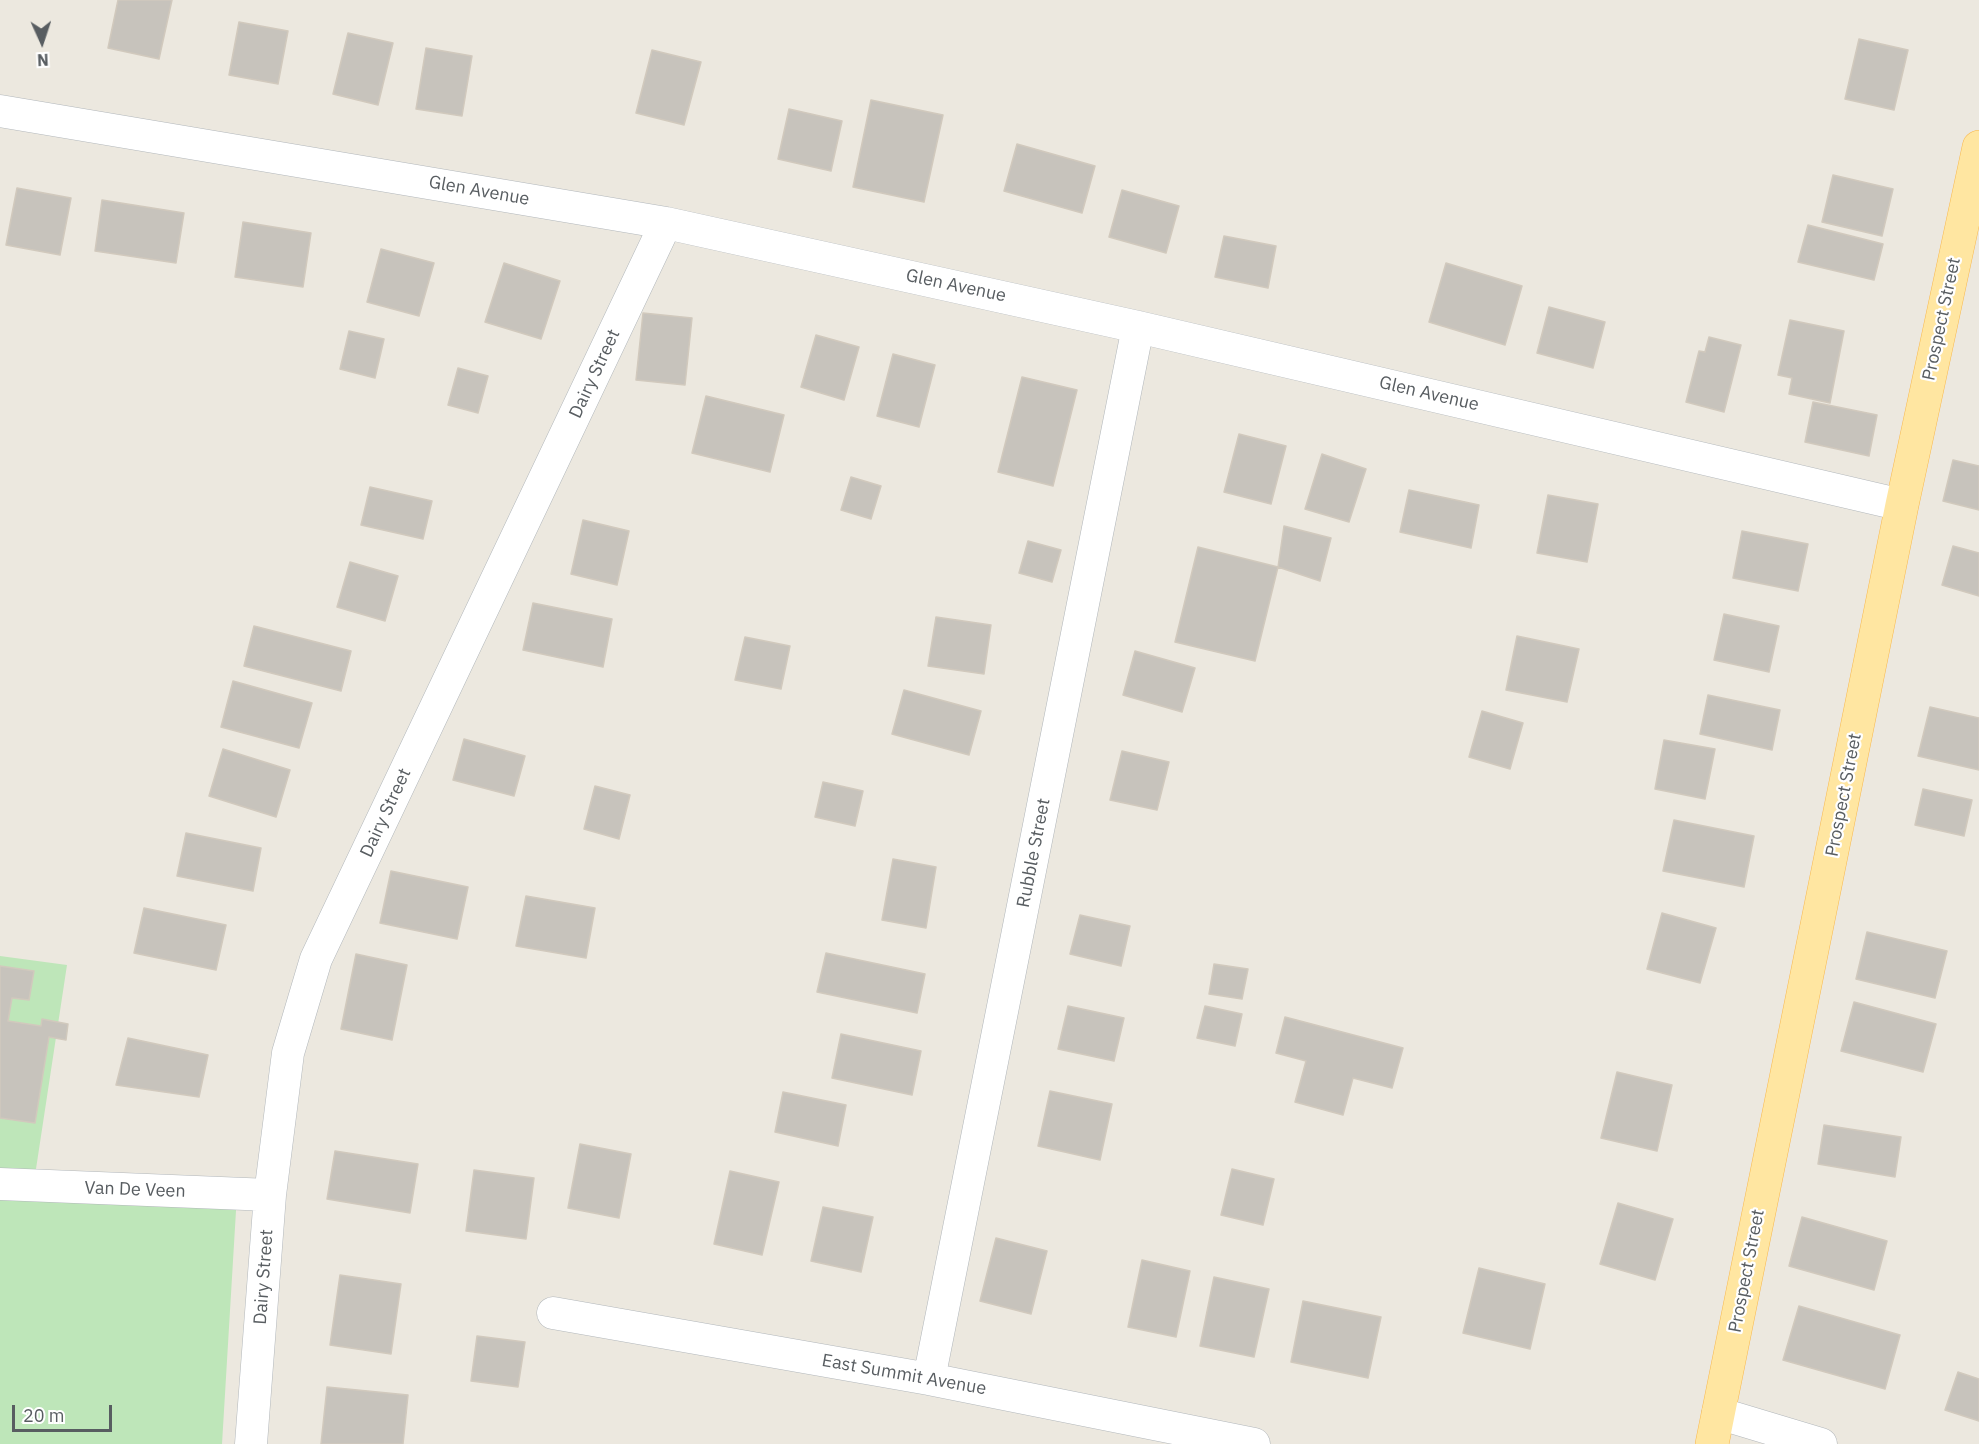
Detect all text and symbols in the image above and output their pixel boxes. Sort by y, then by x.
north arrow [12,12,72,72]
text: N [37,50,49,70]
street label: Glen Avenue [427,172,531,210]
street label: Prospect Street [1918,255,1966,383]
street label: Glen Avenue [904,265,1008,307]
street label: Dairy Street [565,326,625,422]
street label: Glen Avenue [1377,372,1481,416]
street label: Prospect Street [1821,731,1867,859]
street label: Dairy Street [356,765,416,861]
street label: Rubble Street [1013,796,1055,910]
street label: Van De Veen [84,1177,186,1203]
street label: Prospect Street [1724,1207,1770,1335]
street label: Dairy Street [250,1229,278,1325]
street label: East Summit Avenue [820,1350,988,1400]
scale bar [15,1393,116,1431]
text: 20 m [23,1404,65,1427]

